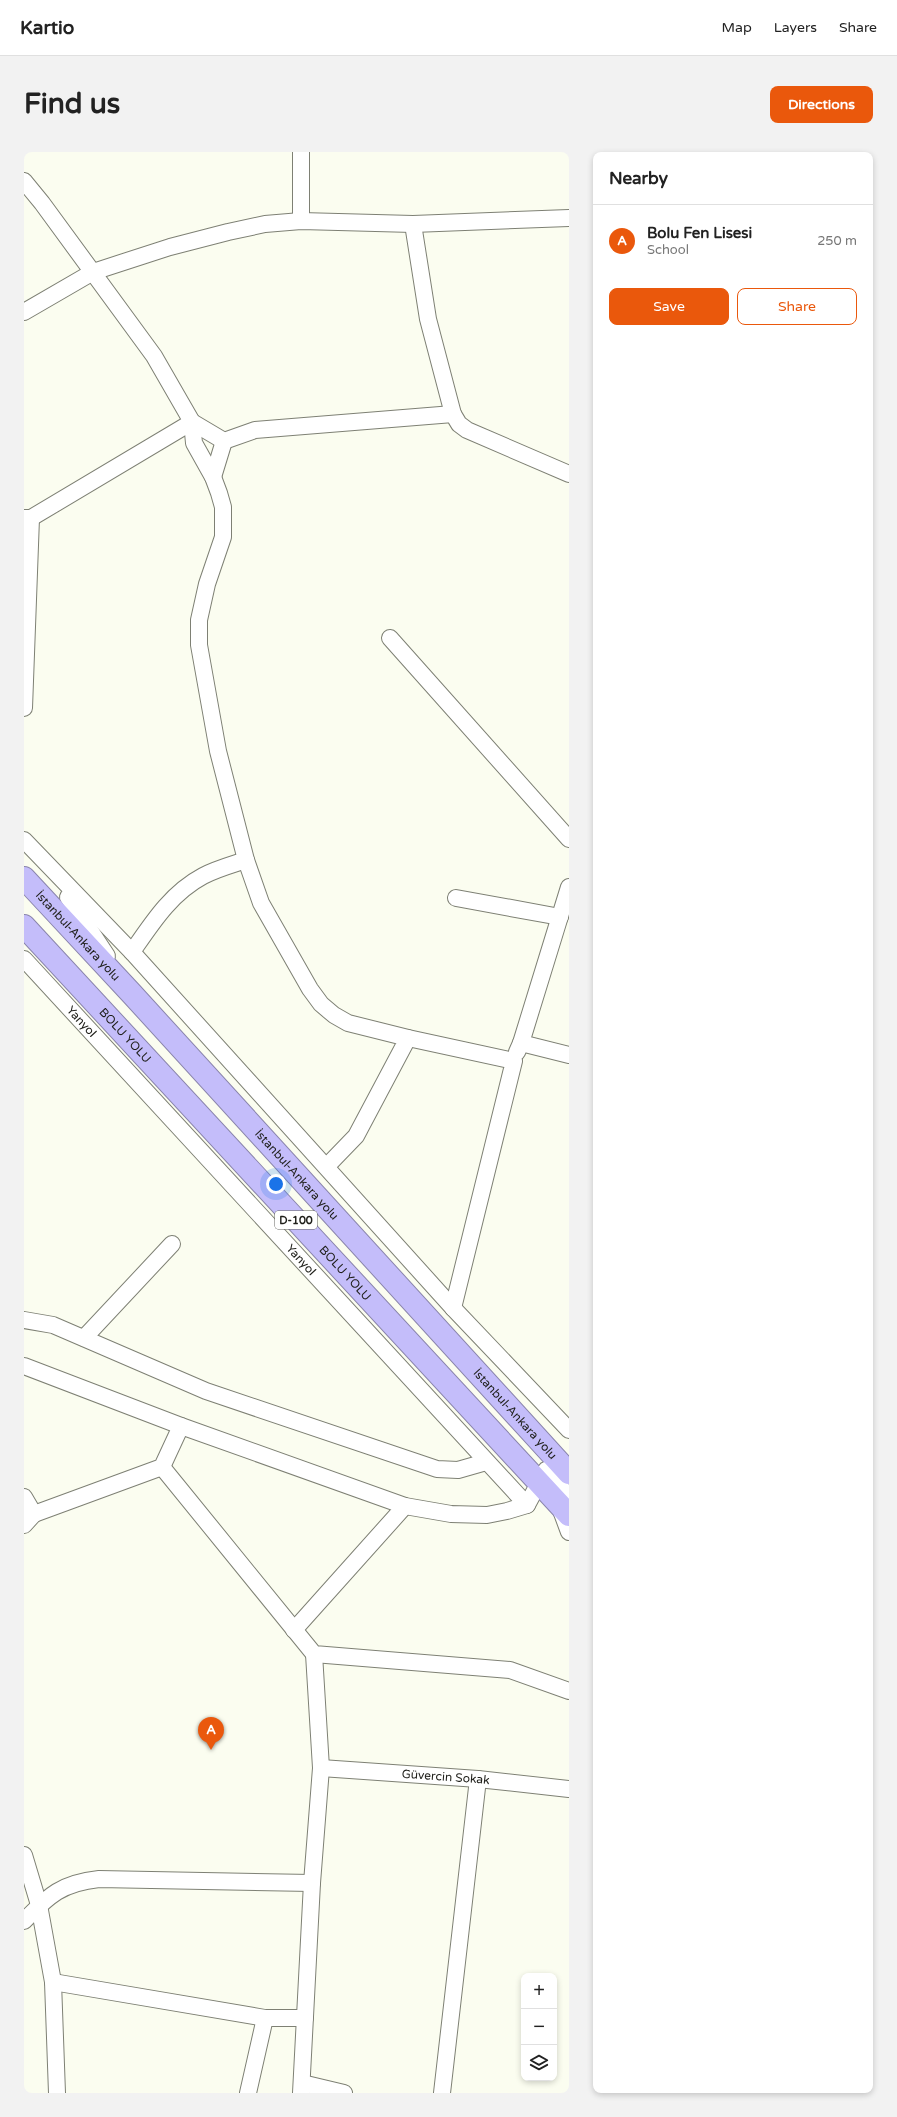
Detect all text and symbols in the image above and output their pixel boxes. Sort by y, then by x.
text: Kartio [20,17,74,39]
text: Map [722,19,752,36]
text: Layers [774,19,817,36]
text: Share [839,19,877,36]
button: Directions [770,86,873,123]
text: Find us [24,87,120,121]
text: Nearby [609,168,668,189]
text: Bolu Fen Lisesi [647,224,752,242]
text: A [617,233,627,249]
text: 250 m [817,233,857,249]
text: School [647,242,689,258]
button: Save [609,288,729,325]
button: Share [737,288,857,325]
street label: İstanbul-Ankara yolu [33,888,123,984]
street label: Yanyol [64,1003,99,1040]
street label: BOLU YOLU [96,1005,154,1066]
street label: İstanbul-Ankara yolu [252,1127,342,1223]
your location [266,1174,286,1194]
road number: D-100 [275,1211,317,1229]
street label: Yanyol [283,1241,319,1278]
street label: BOLU YOLU [316,1243,374,1304]
street label: İstanbul-Ankara yolu [470,1366,560,1462]
pin: A [198,1717,224,1750]
street label: Güvercin Sokak [401,1767,491,1787]
map controls [521,1973,557,2081]
button: + [521,1973,557,2009]
button: − [521,2009,557,2045]
button: layers [521,2045,557,2081]

